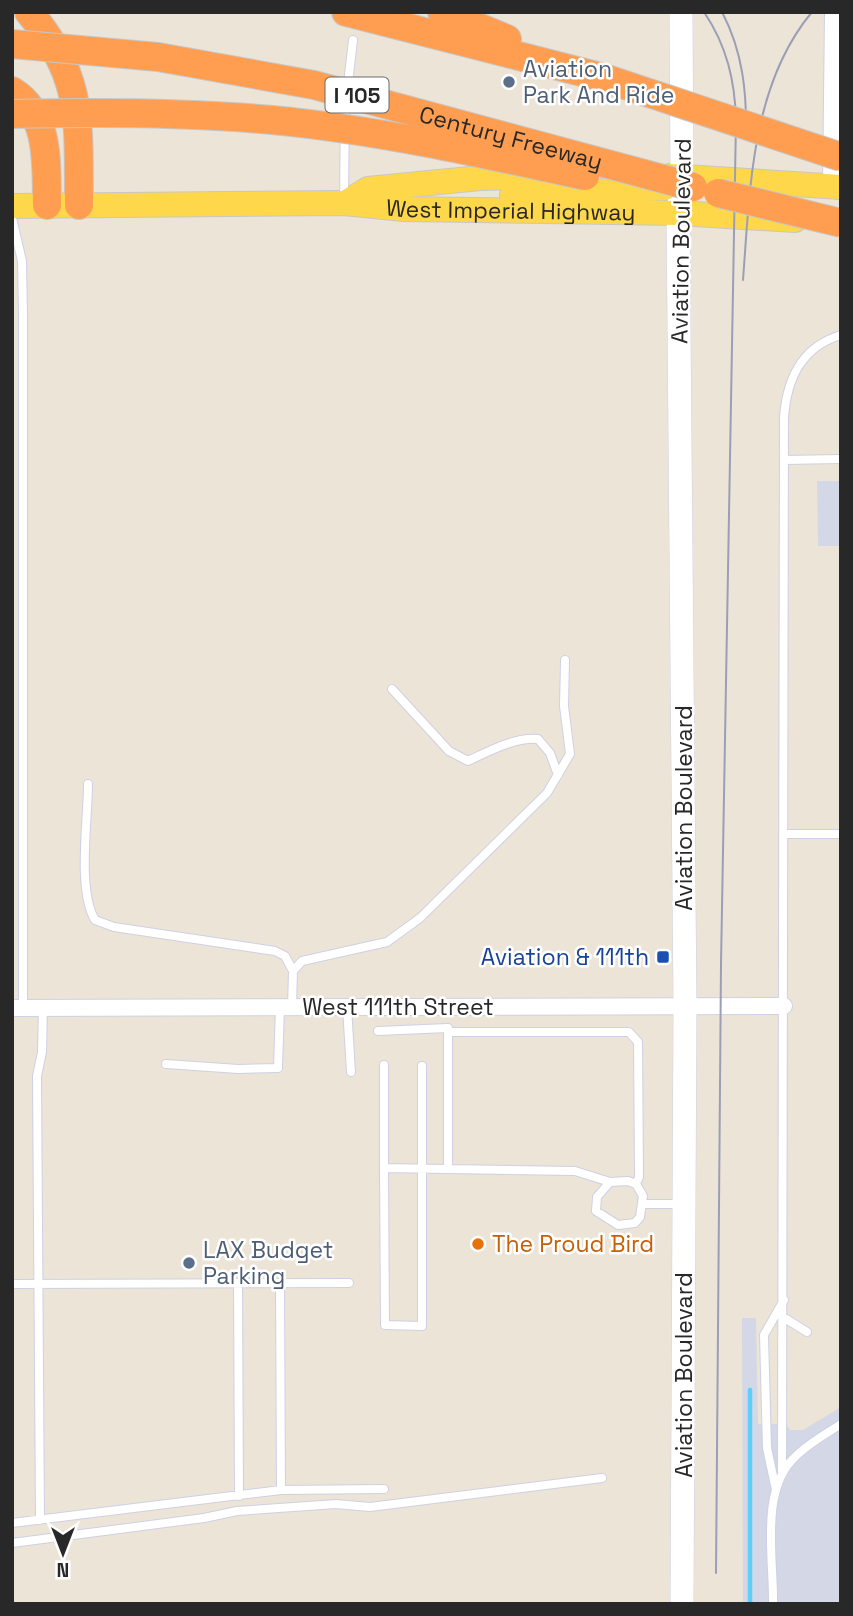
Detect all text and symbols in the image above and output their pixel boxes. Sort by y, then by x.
place label: Aviation Park And Ride [523,54,674,110]
marker: Aviation Park And Ride [501,74,517,90]
road number: I 105 [326,78,388,112]
street label: Century Freeway [416,99,606,177]
street label: Aviation Boulevard [664,138,698,344]
street label: West Imperial Highway [385,192,636,227]
street label: Aviation Boulevard [669,705,699,911]
place label: Aviation & 111th [481,942,649,972]
marker: Aviation & 111th [655,949,671,965]
street label: West 111th Street [302,992,494,1022]
place label: The Proud Bird [492,1229,654,1259]
place label: LAX Budget Parking [203,1235,333,1291]
marker: The Proud Bird [470,1236,486,1252]
marker: LAX Budget Parking [181,1255,197,1271]
street label: Aviation Boulevard [669,1272,699,1478]
north arrow [28,1518,98,1588]
text: N [57,1557,69,1582]

